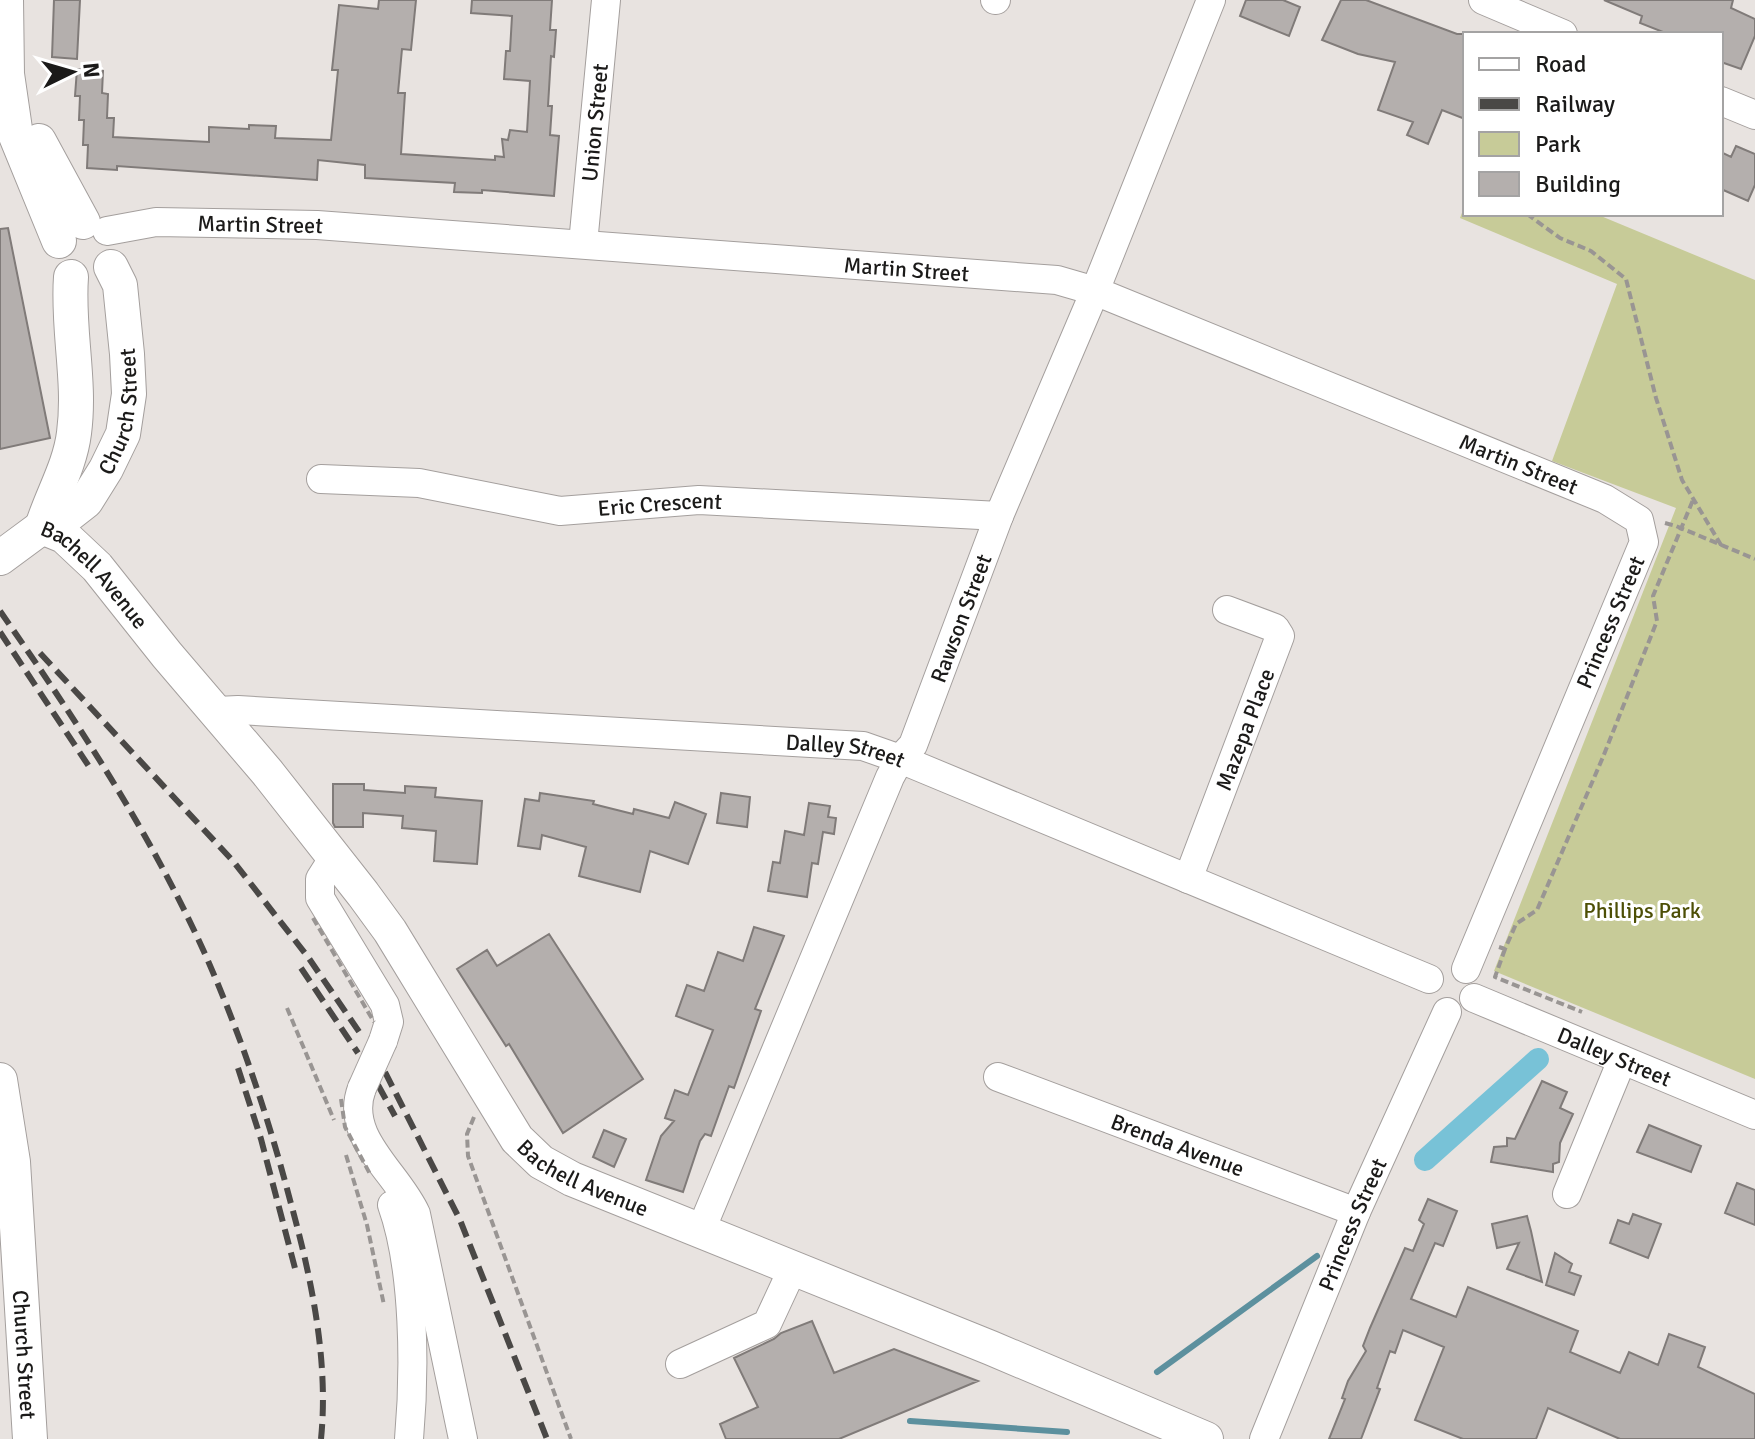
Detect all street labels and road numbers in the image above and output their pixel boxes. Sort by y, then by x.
street label: Union Street [576,62,614,183]
street label: Martin Street [197,210,324,239]
street label: Martin Street [843,251,970,287]
street label: Church Street [92,347,143,479]
street label: Martin Street [1455,428,1582,501]
street label: Eric Crescent [597,487,723,522]
street label: Bachell Avenue [37,515,154,634]
street label: Rawson Street [925,550,998,686]
street label: Princess Street [1570,552,1651,692]
street label: Mazepa Place [1210,665,1280,794]
street label: Dalley Street [785,729,909,774]
street label: Dalley Street [1553,1021,1675,1093]
street label: Brenda Avenue [1107,1108,1248,1183]
street label: Bachell Avenue [511,1134,652,1222]
street label: Princess Street [1313,1154,1393,1295]
street label: Church Street [7,1289,42,1420]

